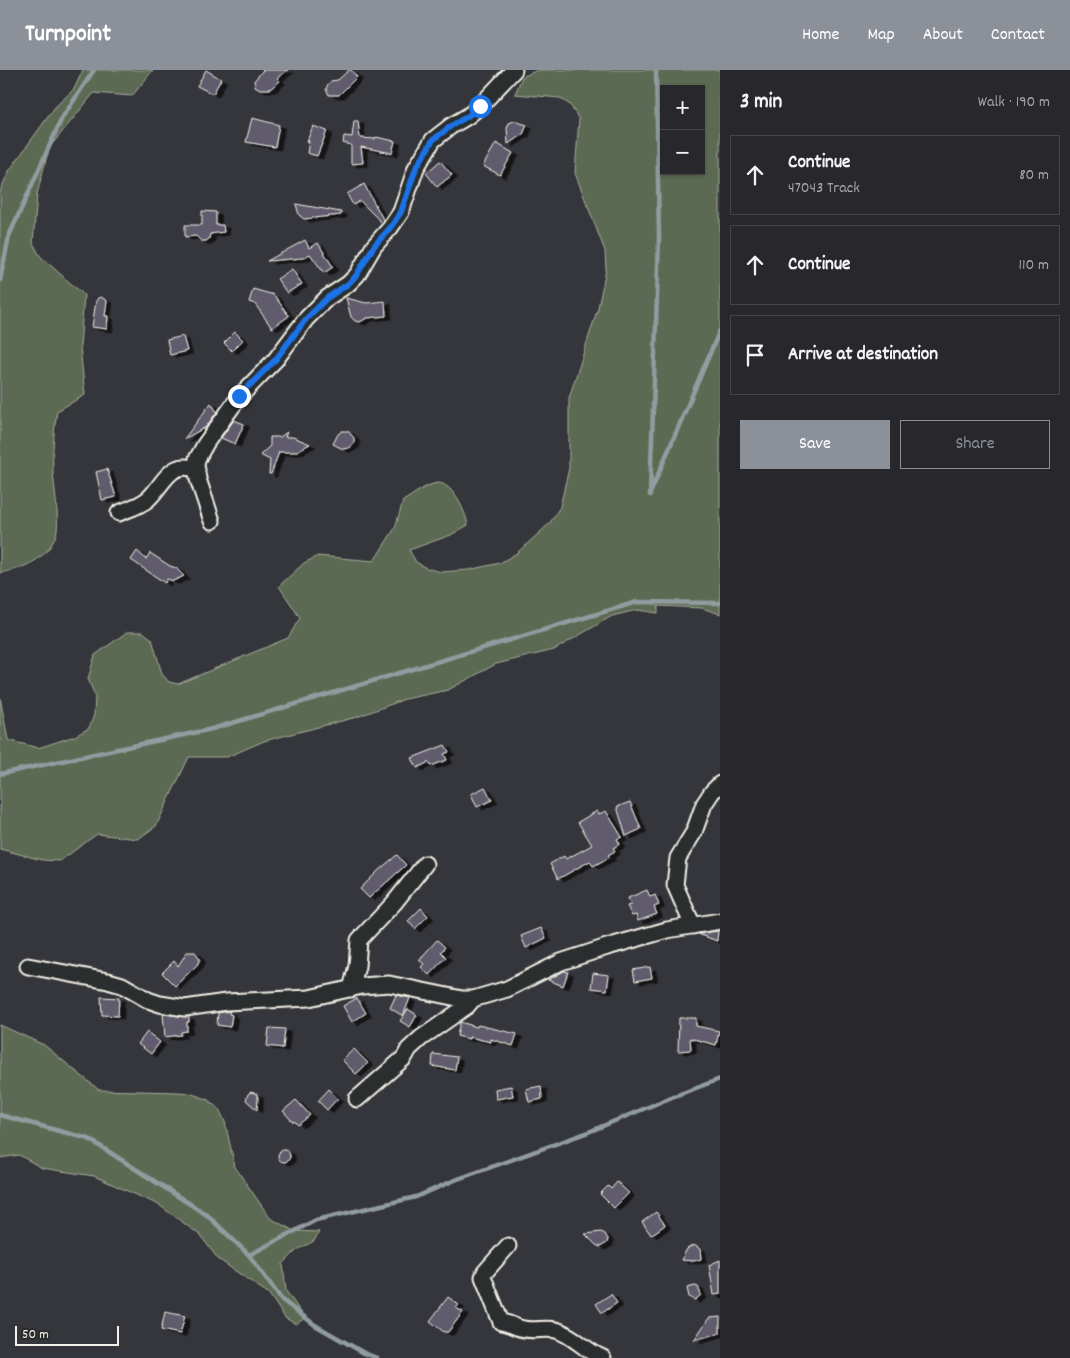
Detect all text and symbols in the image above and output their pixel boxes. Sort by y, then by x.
text: Turnpoint [25,18,111,52]
text: Home [802,23,839,48]
text: Map [867,23,895,48]
text: About [923,23,963,48]
text: Contact [991,23,1045,48]
map controls [660,85,705,175]
button: + [660,85,705,130]
text: 3 min [740,88,782,118]
text: Walk · 190 m [978,91,1050,114]
route start [469,95,492,118]
button: − [660,130,705,175]
text: Continue [788,150,850,177]
icon: ahead [741,161,769,189]
text: 80 m [1019,164,1049,187]
text: 47043 Track [788,177,860,200]
icon: ahead [741,251,769,279]
text: Continue [788,252,850,279]
text: 110 m [1019,254,1049,277]
icon: arrive [741,341,769,369]
text: Arrive at destination [788,342,938,369]
route end [228,385,251,408]
button: Save [740,420,890,469]
button: Share [900,420,1050,469]
scale bar [15,1323,119,1346]
text: 50 m [22,1325,49,1345]

